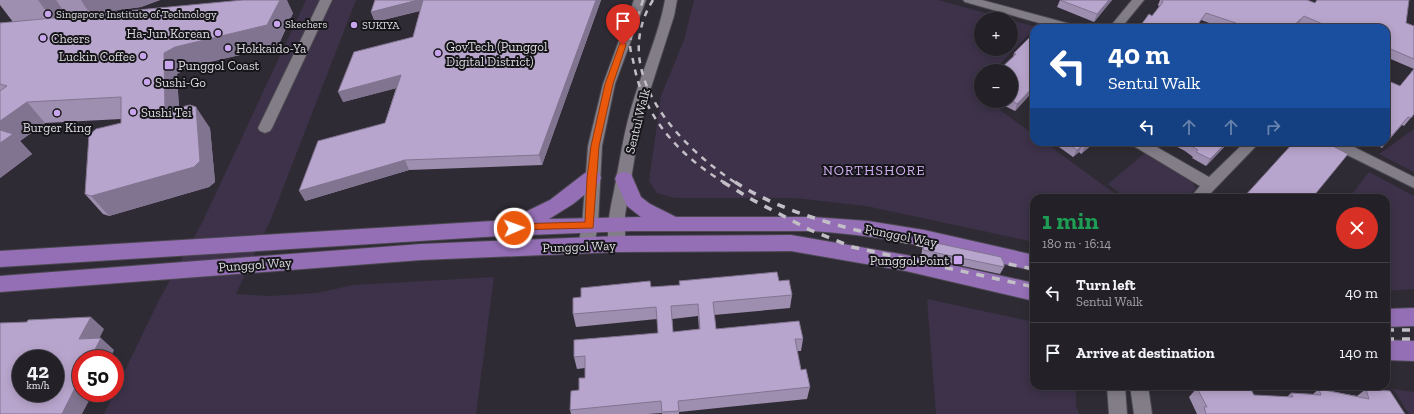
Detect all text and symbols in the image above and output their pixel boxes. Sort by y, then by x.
pin [606,4,640,45]
place label: Singapore Institute of Technology [56,8,217,21]
marker: Singapore Institute of Technology [43,9,53,19]
icon: arrive [612,10,634,32]
map controls [974,12,1018,108]
button: + [974,12,1018,56]
place label: Skechers [285,18,328,31]
marker: Skechers [272,19,282,29]
place label: SUKIYA [362,19,400,32]
marker: SUKIYA [349,20,359,30]
place label: Ha-Jun Korean [126,26,211,41]
marker: Ha-Jun Korean [213,28,223,38]
place label: Cheers [51,31,90,46]
marker: Cheers [38,33,48,43]
text: 40 m [1108,38,1170,71]
place label: GovTech (Punggol Digital District) [446,39,548,69]
icon: left [1042,40,1094,92]
place label: Hokkaido-Ya [236,41,307,56]
marker: Hokkaido-Ya [223,43,233,53]
marker: GovTech (Punggol Digital District) [433,48,443,58]
place label: Luckin Coffee [59,49,135,64]
marker: Luckin Coffee [138,51,148,61]
place label: Punggol Coast [178,58,260,73]
marker: Punggol Coast [163,59,175,71]
button: − [974,64,1018,108]
text: Sentul Walk [1108,72,1200,94]
place label: Sushi-Go [155,75,206,90]
marker: Sushi-Go [142,77,152,87]
street label: Sentul Walk [622,87,653,155]
place label: Sushi Tei [141,105,192,120]
marker: Sushi Tei [128,107,138,117]
marker: Burger King [52,108,62,118]
icon: left [1136,116,1158,138]
icon: ahead [1178,116,1200,138]
icon: ahead [1220,116,1242,138]
icon: right [1262,116,1284,138]
place label: Burger King [23,120,91,135]
district label: NORTHSHORE [823,162,925,179]
text: 1 min [1042,206,1099,235]
position arrow [493,207,535,249]
button: close [1336,207,1378,249]
street label: Punggol Way [863,221,939,250]
text: 180 m · 16:14 [1042,236,1111,251]
street label: Punggol Way [542,238,616,255]
place label: Punggol Point [870,253,949,268]
street label: Punggol Way [218,254,292,275]
marker: Punggol Point [952,254,964,266]
text: Turn left [1076,276,1136,294]
icon: left [1042,282,1064,304]
text: 40 m [1345,284,1378,302]
text: Sentul Walk [1076,294,1143,309]
icon: arrive [1042,342,1064,364]
text: Arrive at destination [1076,344,1215,362]
text: 140 m [1339,344,1378,362]
speed limit sign: 50 [72,350,124,402]
text: 42 [27,359,49,383]
text: km/h [27,380,49,392]

